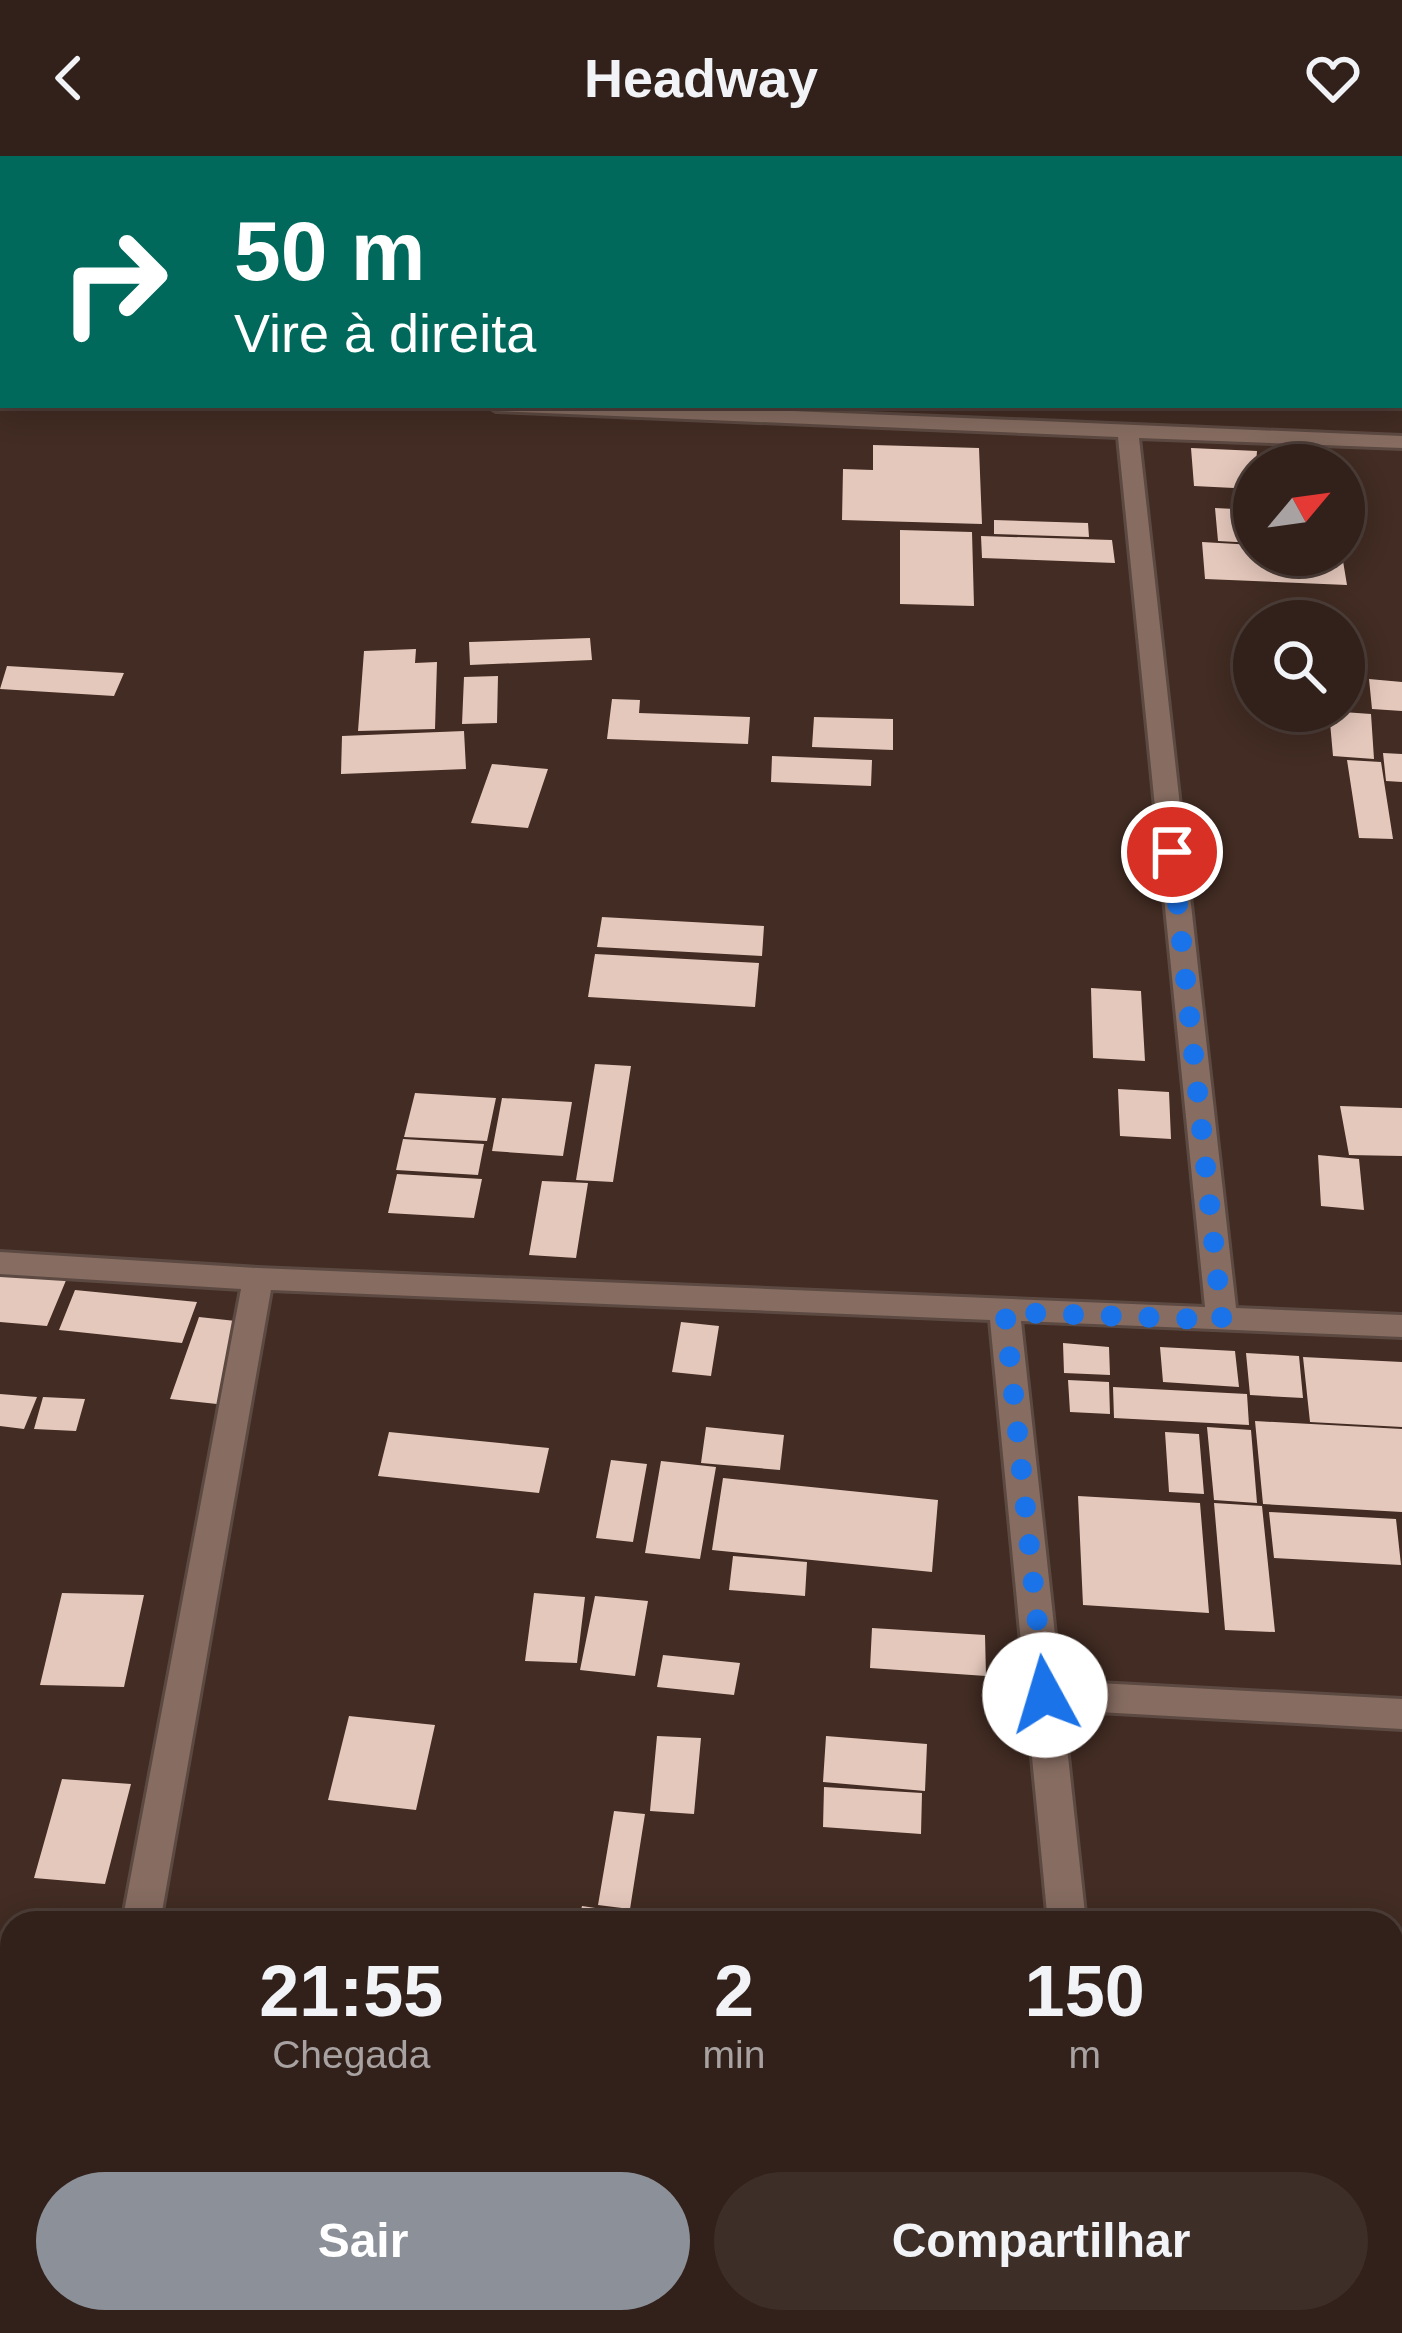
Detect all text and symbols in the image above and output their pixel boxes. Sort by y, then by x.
icon: back [36,45,102,111]
icon: heart [1300,45,1366,111]
text: Headway [584,48,818,108]
icon: right [36,204,192,360]
text: 50 m [234,204,425,298]
text: Vire à direita [234,303,536,363]
north arrow [1233,444,1365,576]
map controls [1233,444,1365,732]
button: search [1233,600,1365,732]
pin [1121,801,1223,903]
icon: arrive [1139,819,1205,885]
position arrow [982,1632,1108,1758]
text: 21:55 [259,1951,443,2031]
text: 2 [714,1951,754,2031]
text: 150 [1025,1951,1145,2031]
text: Chegada [272,2033,430,2076]
text: min [703,2033,765,2076]
text: m [1068,2033,1101,2076]
button: Sair [36,2172,690,2310]
button: Compartilhar [714,2172,1368,2310]

